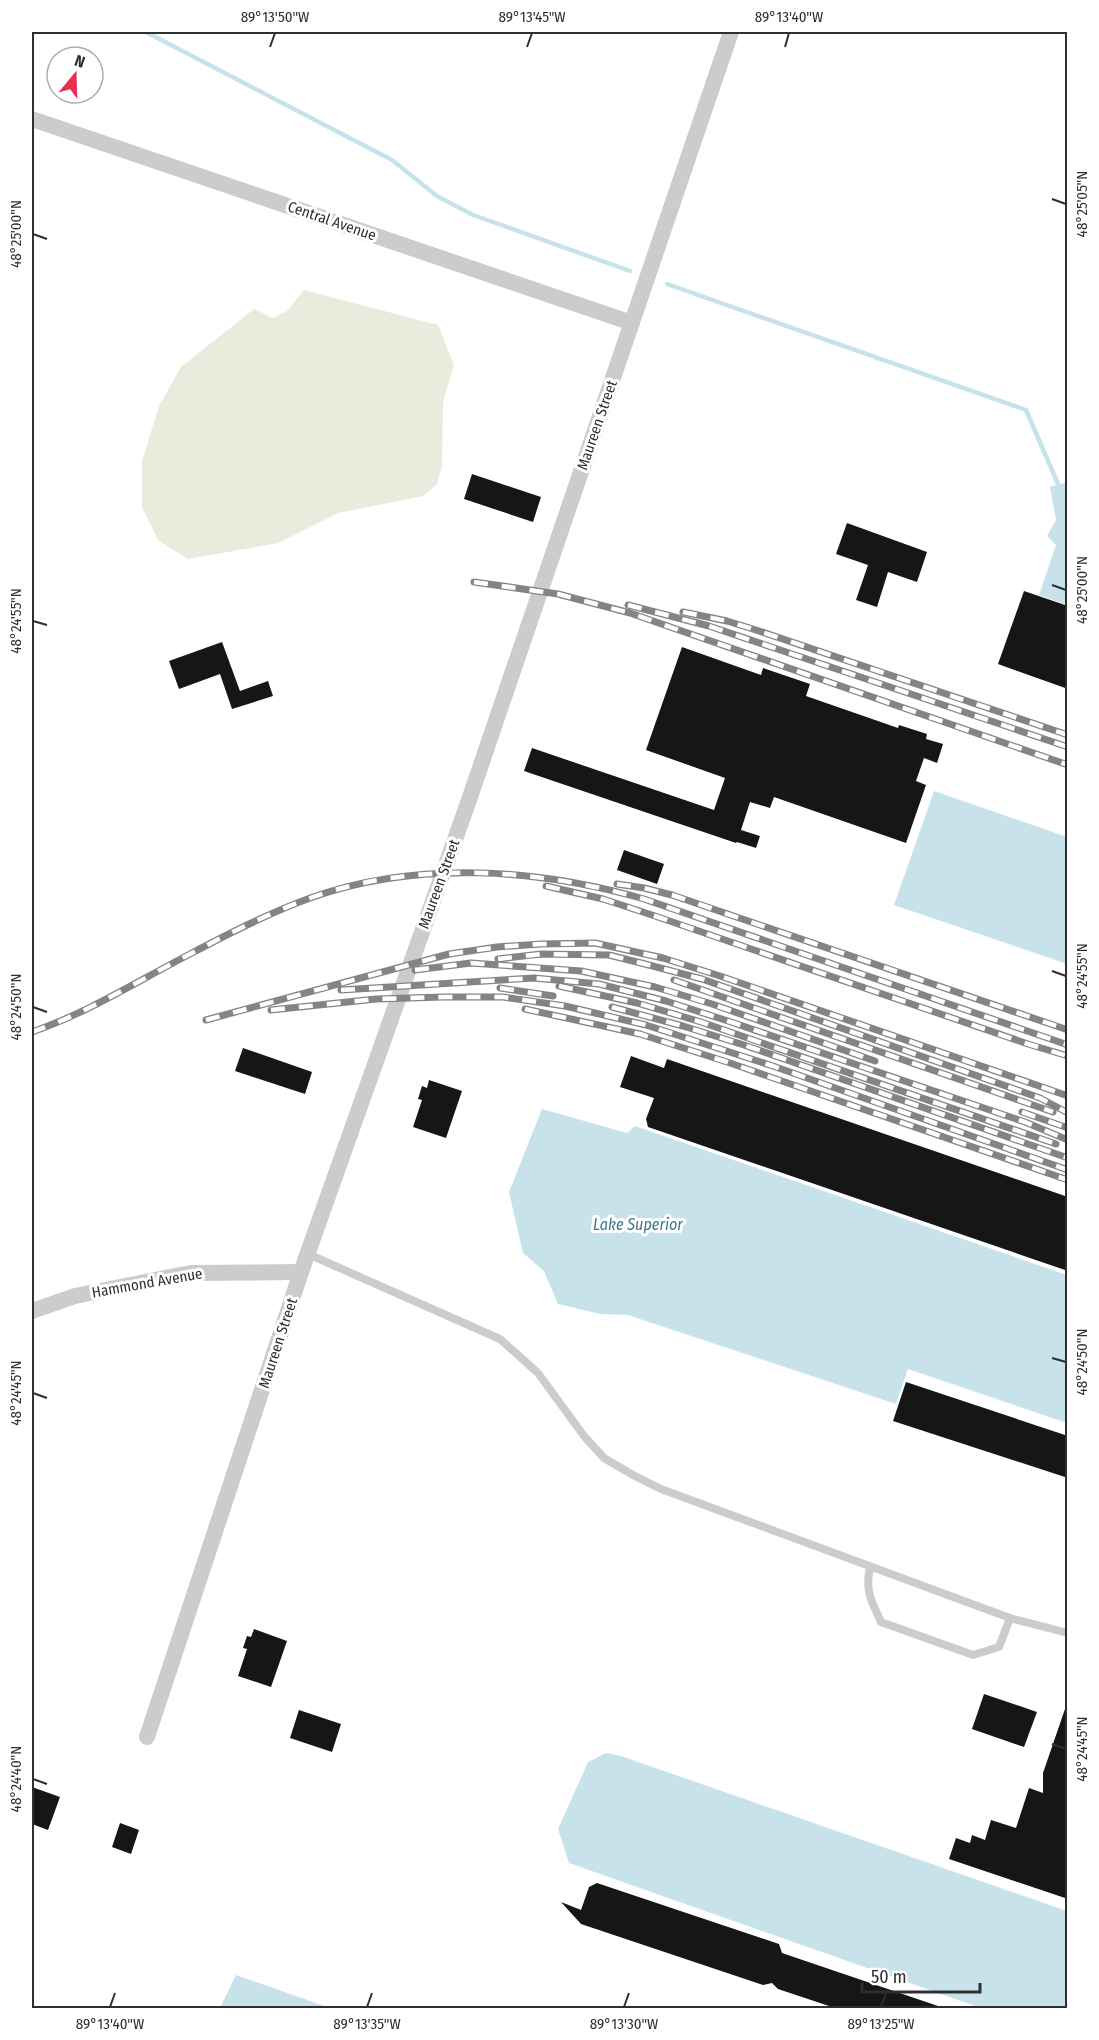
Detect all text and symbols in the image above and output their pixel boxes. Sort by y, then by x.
text: 89°13'50"W [241,8,309,26]
text: 89°13'45"W [498,8,566,26]
text: 89°13'40"W [755,8,823,26]
north arrow [45,45,105,105]
text: N [72,51,87,72]
text: 48°25'05"N [1073,171,1091,237]
street label: Central Avenue [286,198,378,244]
text: 48°25'00"N [7,200,25,268]
street label: Maureen Street [573,378,621,472]
text: 48°25'00"N [1073,556,1091,624]
text: 48°24'55"N [7,588,25,654]
street label: Maureen Street [414,837,464,931]
text: 48°24'55"N [1073,943,1091,1009]
text: 48°24'50"N [7,974,25,1040]
water label: Lake Superior [593,1215,683,1234]
street label: Hammond Avenue [90,1264,204,1302]
street label: Maureen Street [255,1296,301,1390]
text: 48°24'50"N [1073,1329,1091,1395]
text: 48°24'45"N [7,1360,25,1426]
text: 48°24'45"N [1073,1716,1091,1782]
text: 48°24'40"N [7,1746,25,1812]
scale bar [862,1956,980,1994]
text: 50 m [871,1966,907,1988]
text: 89°13'40"W [76,2015,144,2033]
text: 89°13'35"W [333,2015,401,2033]
text: 89°13'30"W [590,2015,658,2033]
text: 89°13'25"W [847,2015,915,2033]

